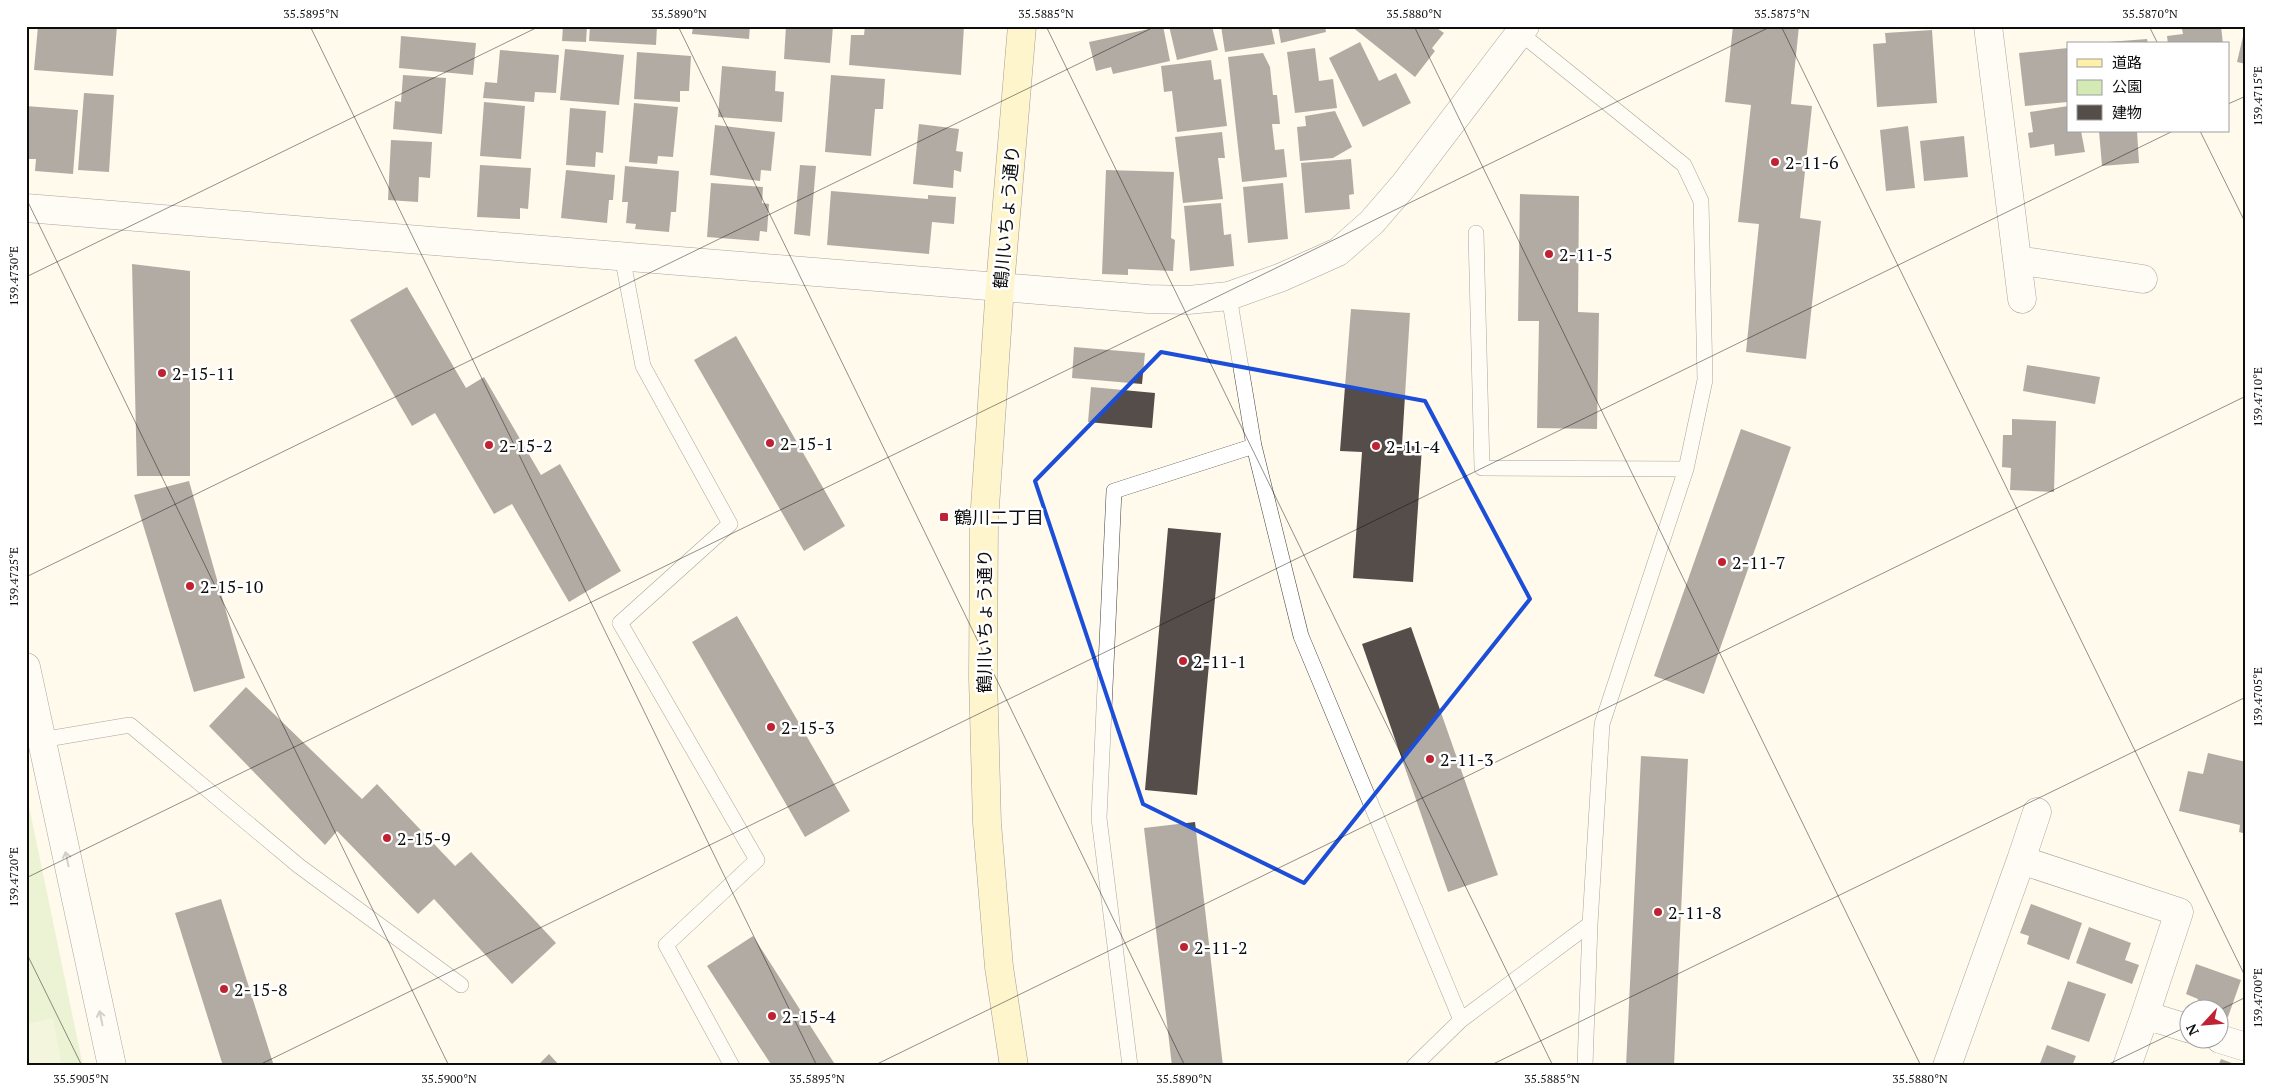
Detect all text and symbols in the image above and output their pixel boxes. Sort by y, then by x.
text: 35.5895°N [283,6,339,21]
text: 35.5890°N [651,6,707,21]
text: 35.5885°N [1018,6,1074,21]
text: 35.5880°N [1386,6,1442,21]
text: 35.5875°N [1754,6,1810,21]
text: 35.5870°N [2122,6,2178,21]
legend [2067,42,2230,132]
text: 道路 [2112,52,2142,72]
text: 139.4715°E [2250,66,2265,126]
text: 公園 [2112,76,2142,96]
text: 建物 [2112,102,2142,122]
street label: 鶴川いちょう通り [988,144,1024,290]
place label: 2-11-6 [1785,150,1839,174]
marker: 2-11-6 [1769,156,1781,168]
place label: 2-11-5 [1559,242,1613,266]
text: 139.4730°E [6,246,21,306]
marker: 2-11-5 [1543,248,1555,260]
place label: 2-15-11 [172,361,235,385]
marker: 2-15-11 [156,367,168,379]
text: 139.4710°E [2250,367,2265,427]
place label: 2-15-1 [780,431,834,455]
place label: 2-15-2 [499,433,553,457]
place label: 2-11-4 [1386,434,1440,458]
marker: 2-15-1 [764,437,776,449]
marker: 2-15-2 [483,439,495,451]
marker: 2-11-4 [1370,440,1382,452]
place label: 鶴川二丁目 [954,505,1044,529]
marker: 鶴川二丁目 [938,511,950,523]
text: 139.4725°E [6,547,21,607]
street label: 鶴川いちょう通り [972,549,996,693]
place label: 2-11-7 [1732,550,1786,574]
marker: 2-11-7 [1716,556,1728,568]
place label: 2-15-10 [200,574,263,598]
marker: 2-15-10 [184,580,196,592]
place label: 2-11-1 [1193,649,1247,673]
marker: 2-11-1 [1177,655,1189,667]
text: 139.4705°E [2250,667,2265,727]
place label: 2-15-3 [781,715,835,739]
marker: 2-15-3 [765,721,777,733]
place label: 2-11-3 [1440,747,1494,771]
marker: 2-11-3 [1424,753,1436,765]
place label: 2-15-9 [397,826,451,850]
marker: 2-15-9 [381,832,393,844]
text: 139.4720°E [6,847,21,907]
one-way arrow [62,852,71,868]
place label: 2-11-8 [1668,900,1722,924]
marker: 2-11-8 [1652,906,1664,918]
place label: 2-11-2 [1194,935,1248,959]
marker: 2-11-2 [1178,941,1190,953]
text: 139.4700°E [2250,968,2265,1028]
place label: 2-15-8 [234,977,288,1001]
marker: 2-15-8 [218,983,230,995]
north arrow [2180,1000,2230,1050]
place label: 2-15-4 [782,1004,836,1028]
marker: 2-15-4 [766,1010,778,1022]
one-way arrow [96,1011,106,1027]
text: N [2181,1021,2203,1039]
text: 35.5905°N [53,1071,109,1086]
text: 35.5900°N [421,1071,477,1086]
text: 35.5895°N [789,1071,845,1086]
text: 35.5890°N [1156,1071,1212,1086]
text: 35.5885°N [1524,1071,1580,1086]
text: 35.5880°N [1892,1071,1948,1086]

